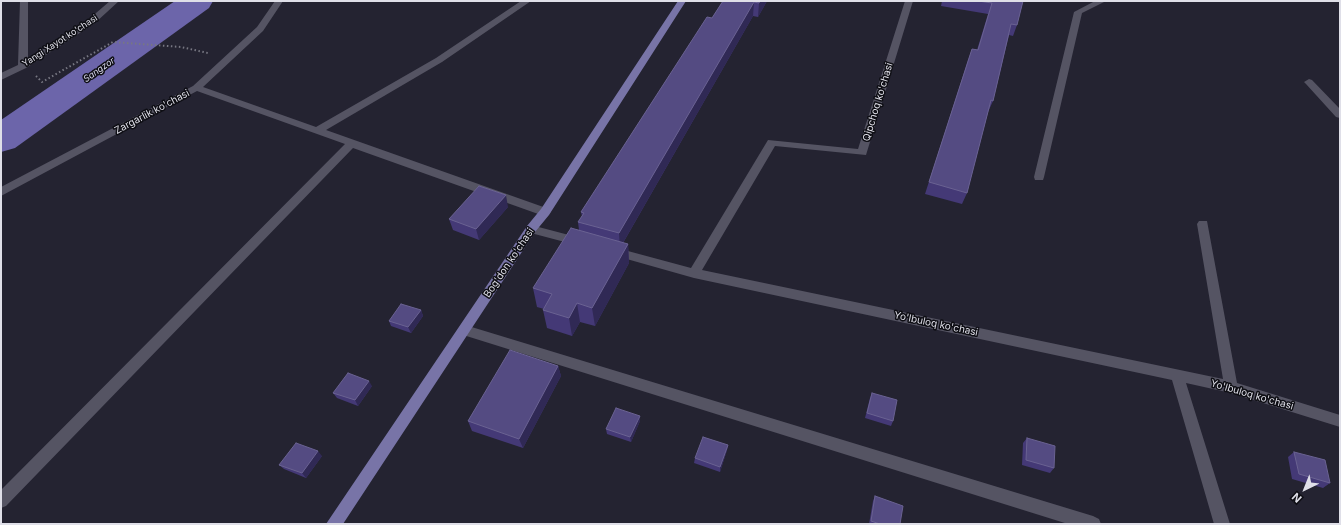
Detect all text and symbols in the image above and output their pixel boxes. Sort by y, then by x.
street label: Yangi Xayot ko'chasi [20,13,100,69]
water label: Sangzor [81,55,117,85]
street label: Qipchoq ko'chasi [860,61,896,143]
street label: Zargarlik ko'chasi [112,87,192,137]
street label: Bog'don ko'chasi [481,226,537,300]
street label: Yo'lbuloq ko'chasi [893,309,979,339]
street label: Yo'lbuloq ko'chasi [1209,377,1295,413]
north arrow [1285,469,1325,509]
text: N [1289,490,1305,506]

